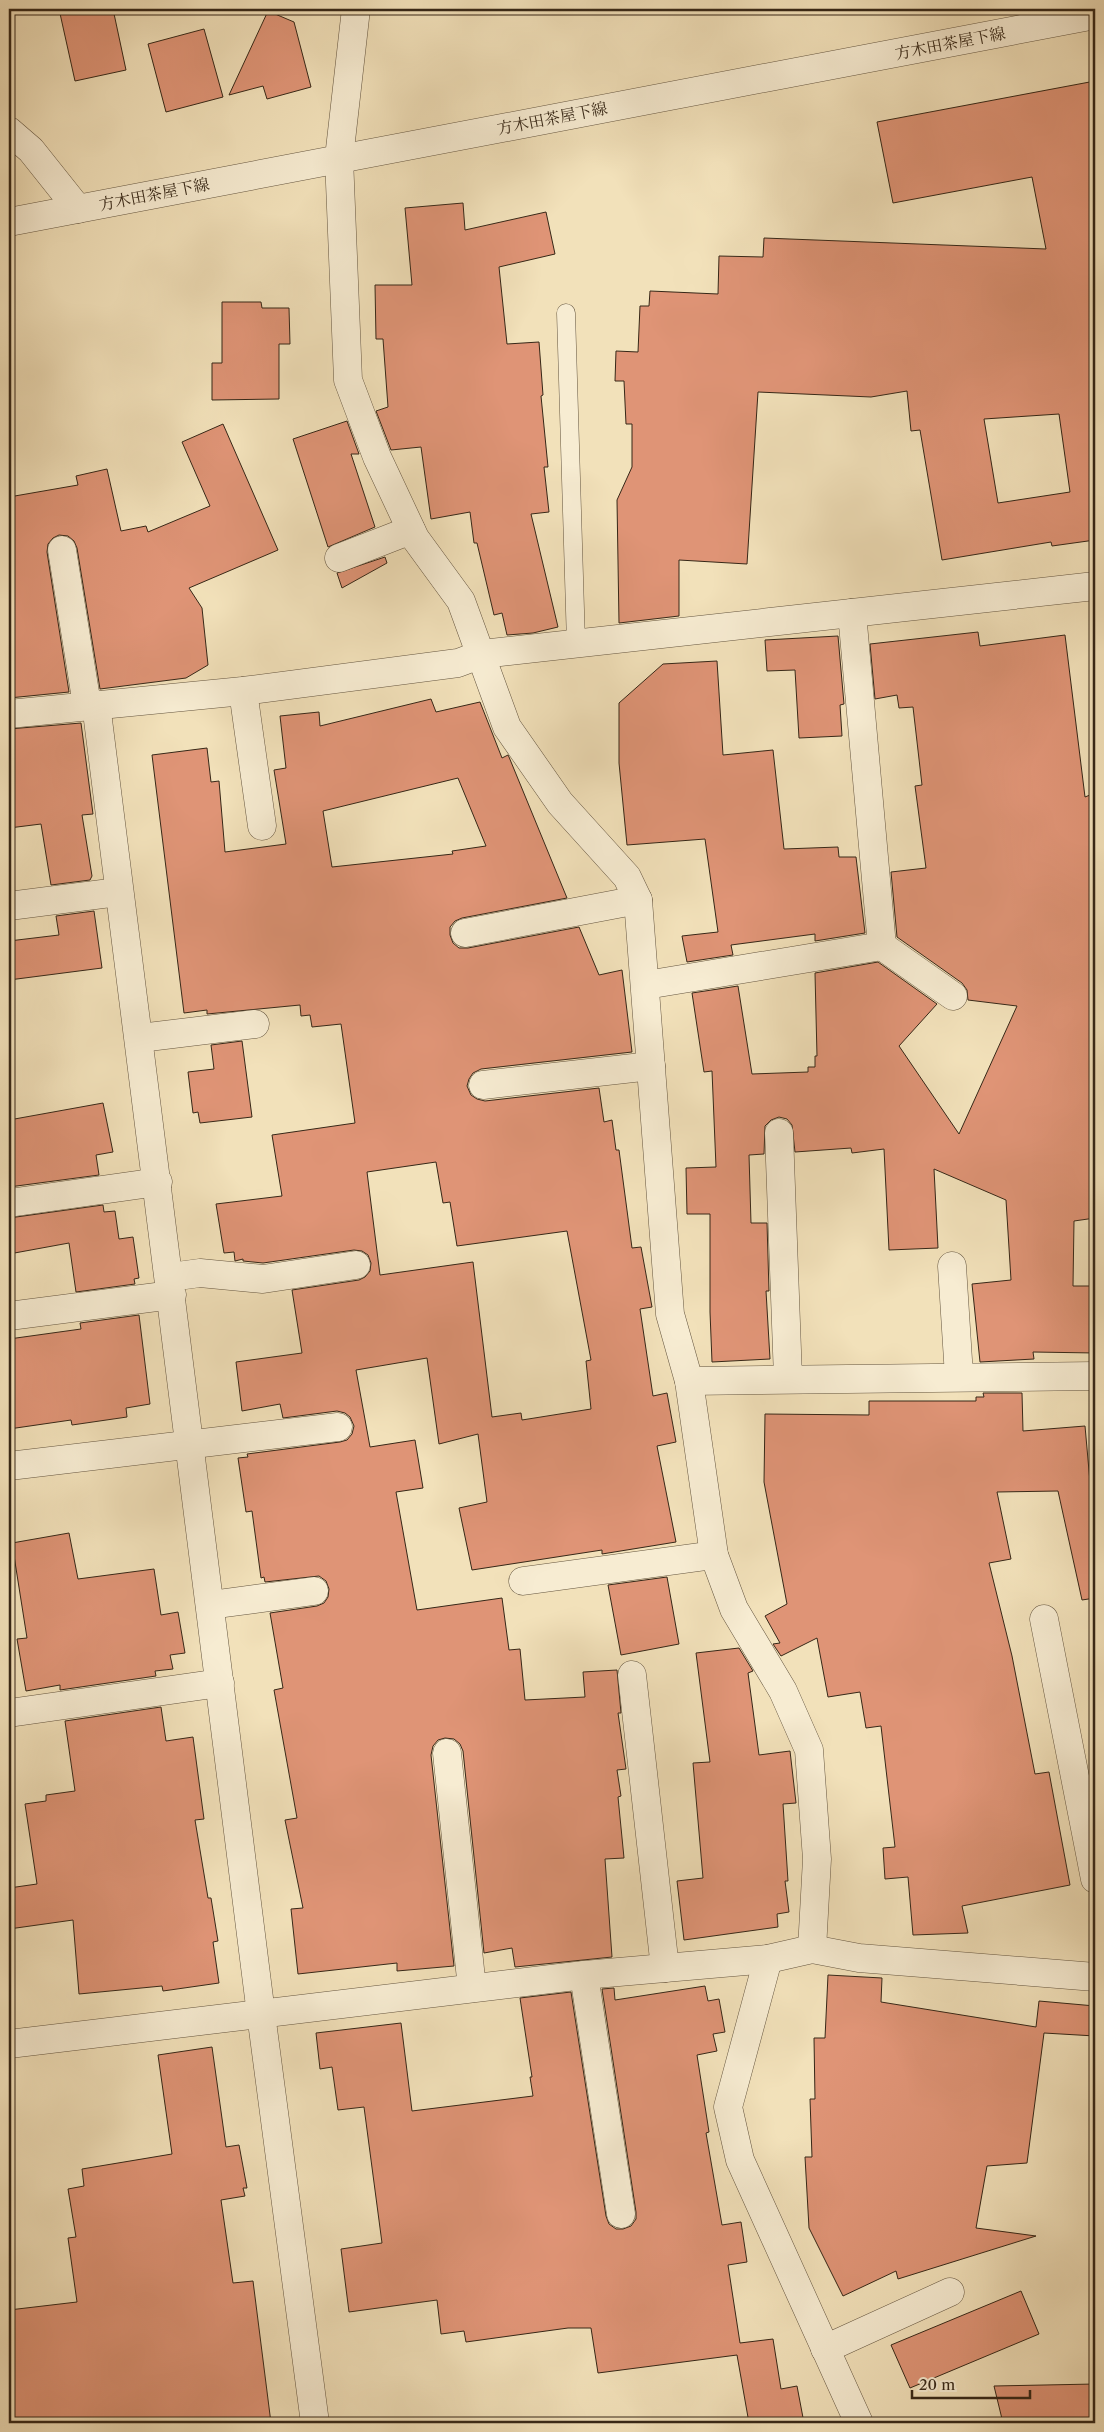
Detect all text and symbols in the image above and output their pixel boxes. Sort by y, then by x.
street label: 方木田茶屋下線 [893,22,1007,64]
street label: 方木田茶屋下線 [495,97,609,139]
street label: 方木田茶屋下線 [97,173,211,215]
scale bar [912,2367,1029,2399]
text: 20 m [919,2375,955,2394]

